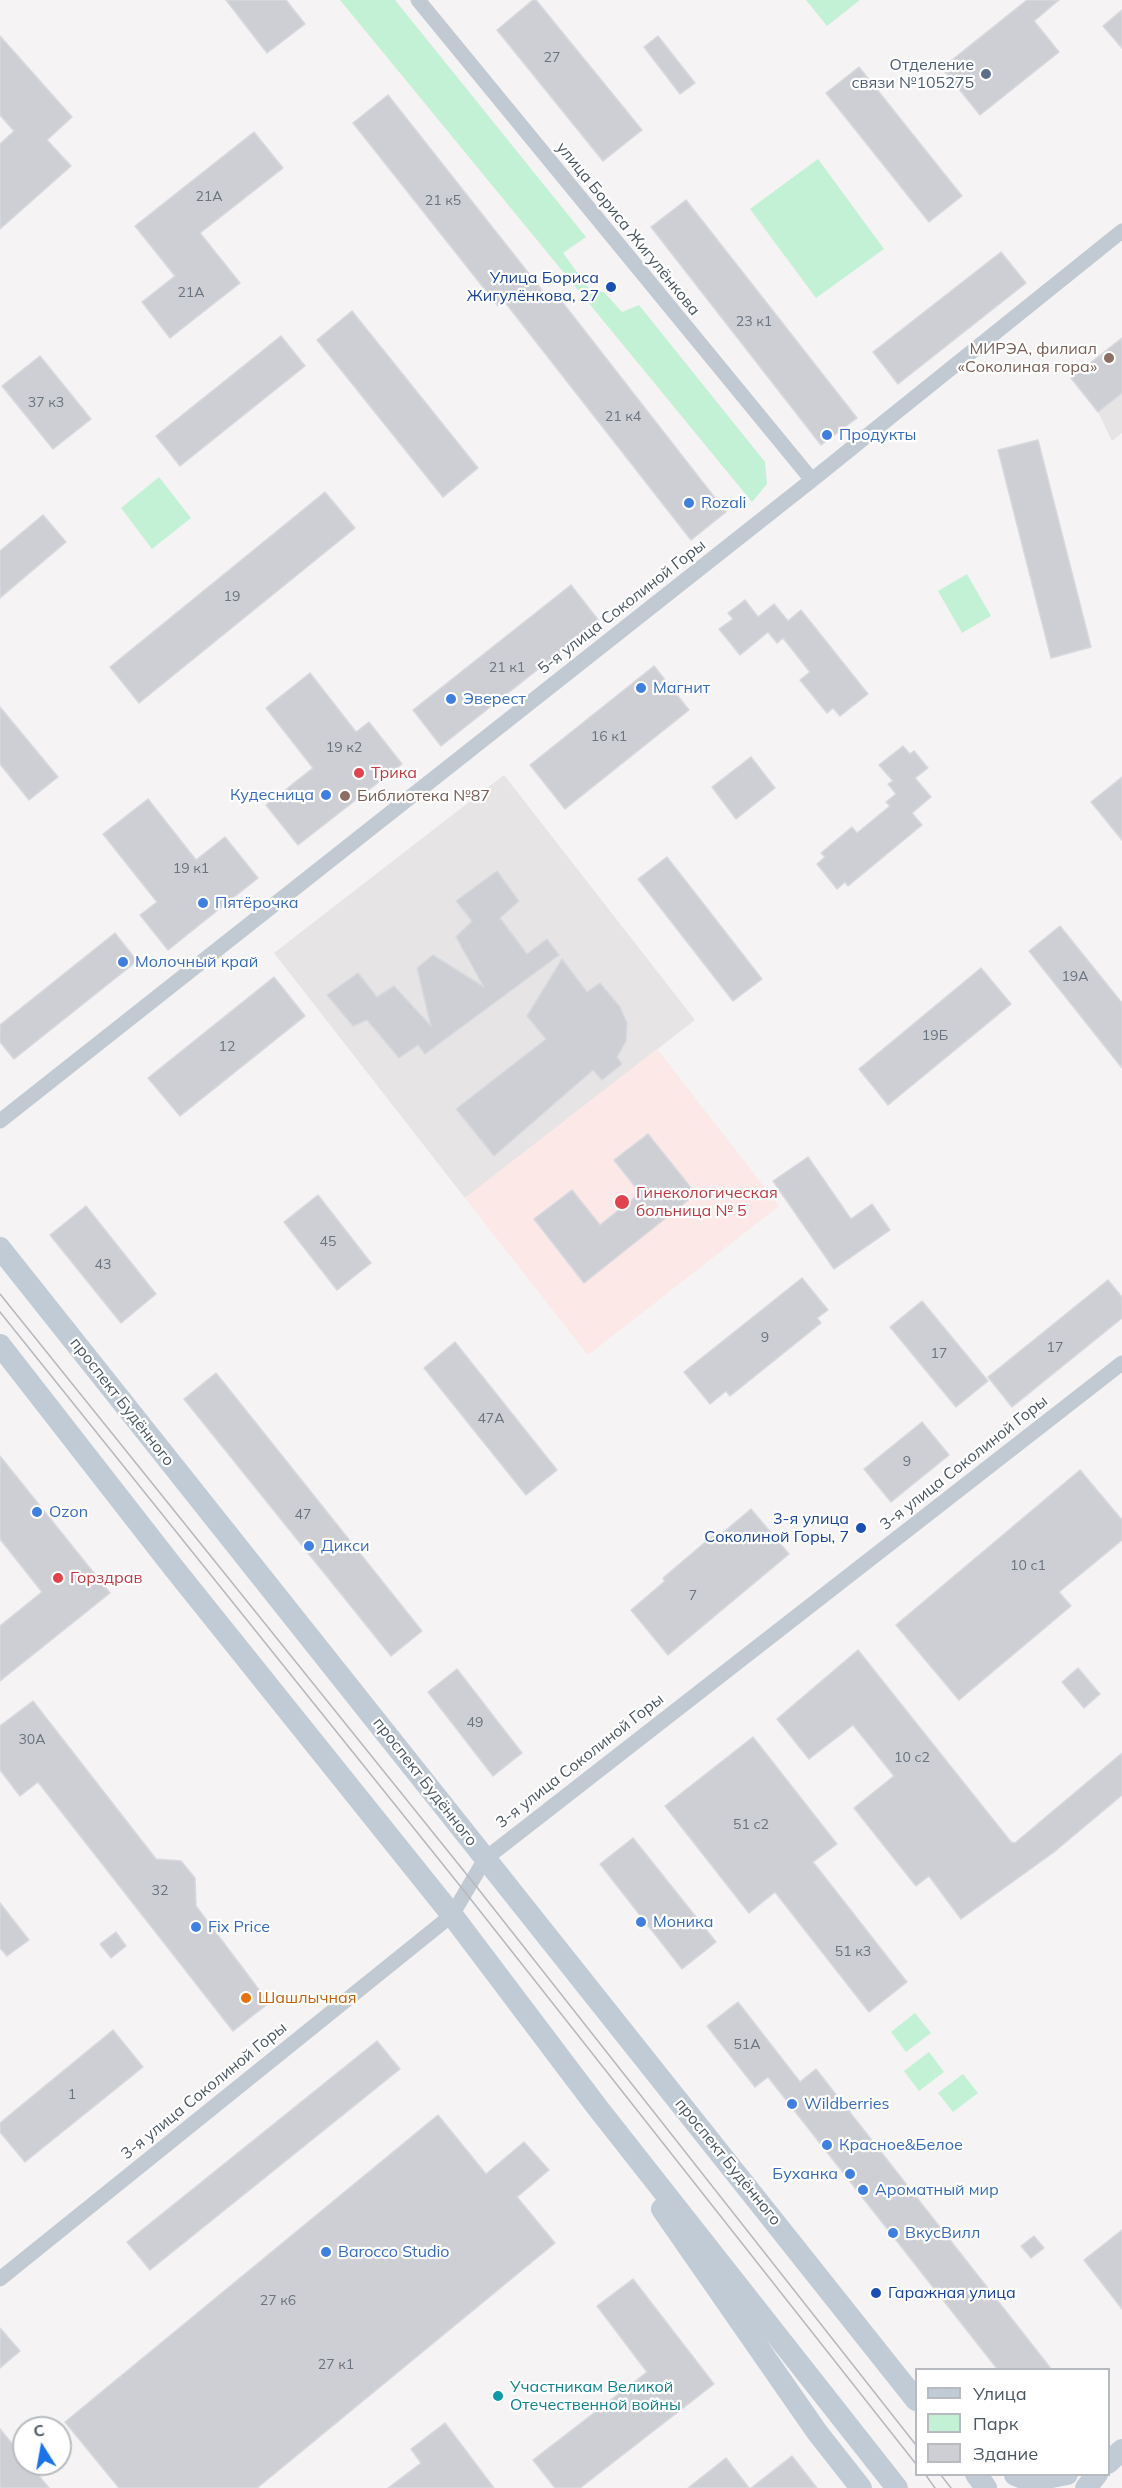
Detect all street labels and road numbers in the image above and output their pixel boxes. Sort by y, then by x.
street label: улица Бориса Жигулёнкова [552,138,704,320]
street label: 5-я улица Соколиной Горы [534,536,710,678]
street label: проспект Будённого [66,1334,178,1470]
street label: 3-я улица Соколиной Горы [876,1392,1052,1534]
street label: 3-я улица Соколиной Горы [492,1690,668,1832]
street label: проспект Будённого [369,1714,481,1850]
street label: 3-я улица Соколиной Горы [117,2018,291,2164]
street label: проспект Будённого [671,2095,785,2229]

